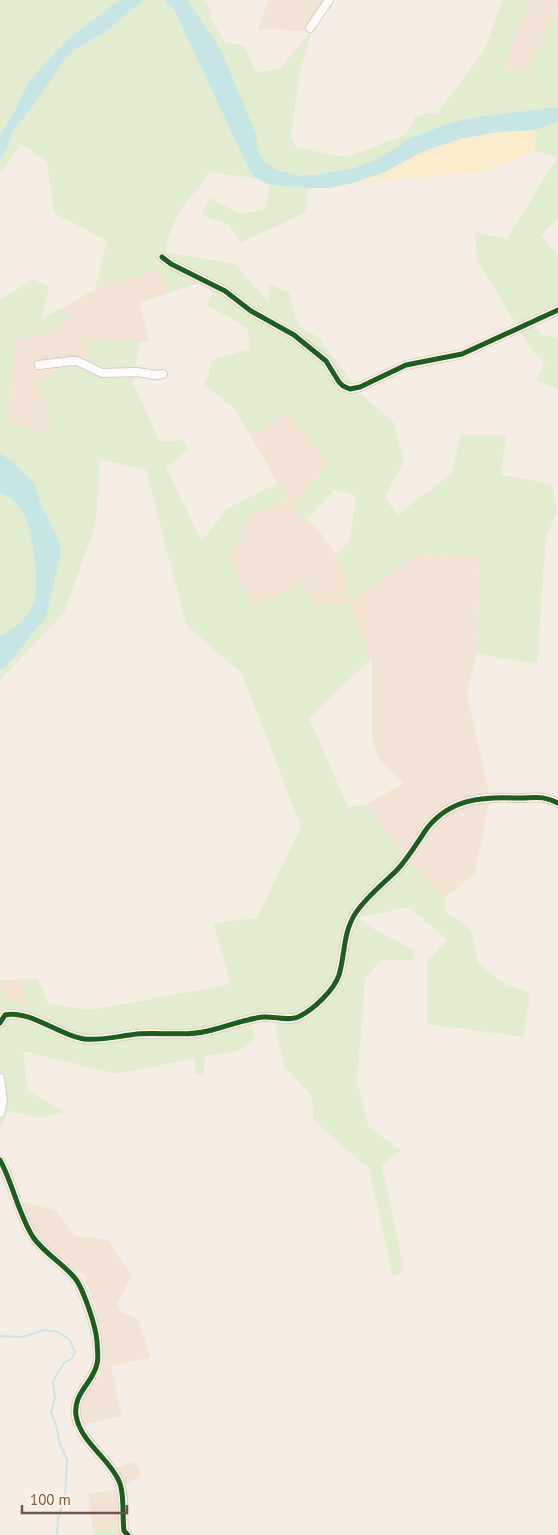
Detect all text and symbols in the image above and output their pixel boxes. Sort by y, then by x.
scale bar [22,1482,128,1514]
text: 100 m [30,1490,71,1509]

